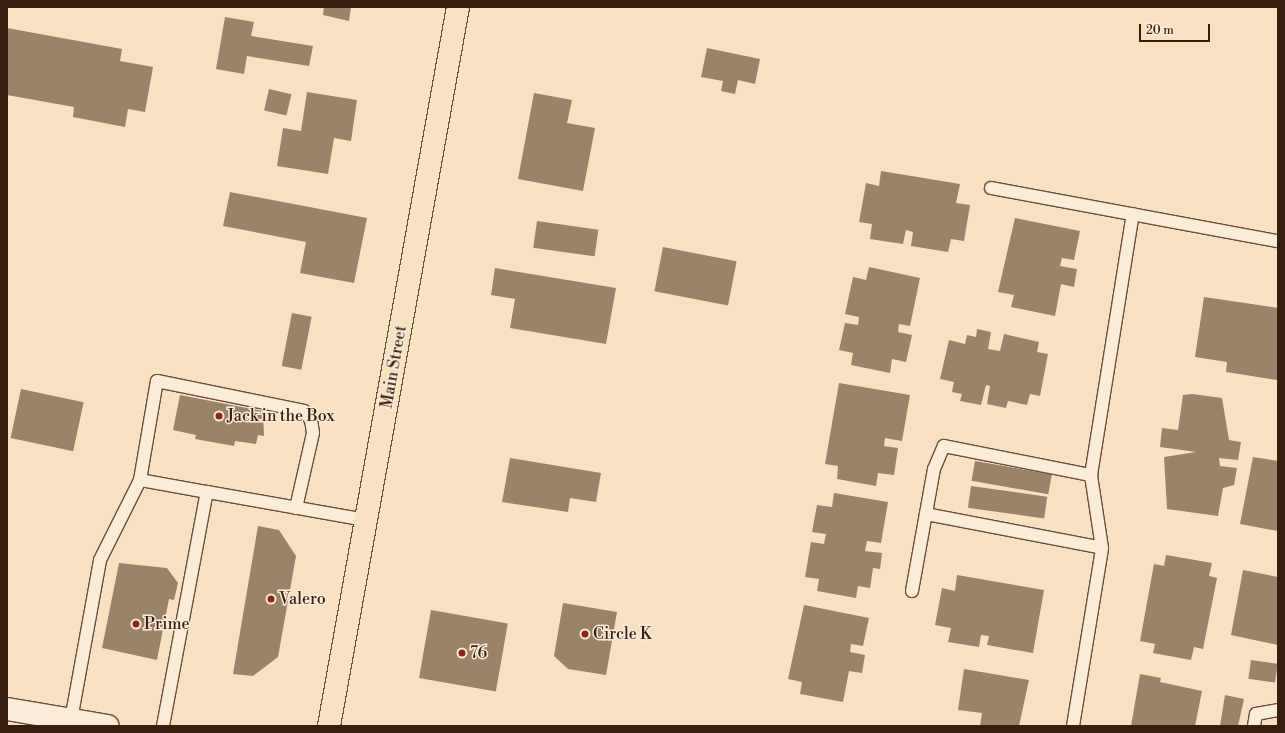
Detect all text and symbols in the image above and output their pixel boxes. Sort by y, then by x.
scale bar [1141,16,1212,42]
text: 20 m [1146,23,1174,38]
street label: Main Street [377,324,411,410]
place label: Jack in the Box [227,406,335,426]
marker: Jack in the Box [214,411,224,421]
place label: Valero [279,589,326,609]
marker: Valero [266,594,276,604]
place label: Prime [144,614,190,634]
marker: Prime [131,619,141,629]
place label: Circle K [593,624,652,644]
marker: Circle K [580,629,590,639]
place label: 76 [470,643,487,663]
marker: 76 [457,648,467,658]

